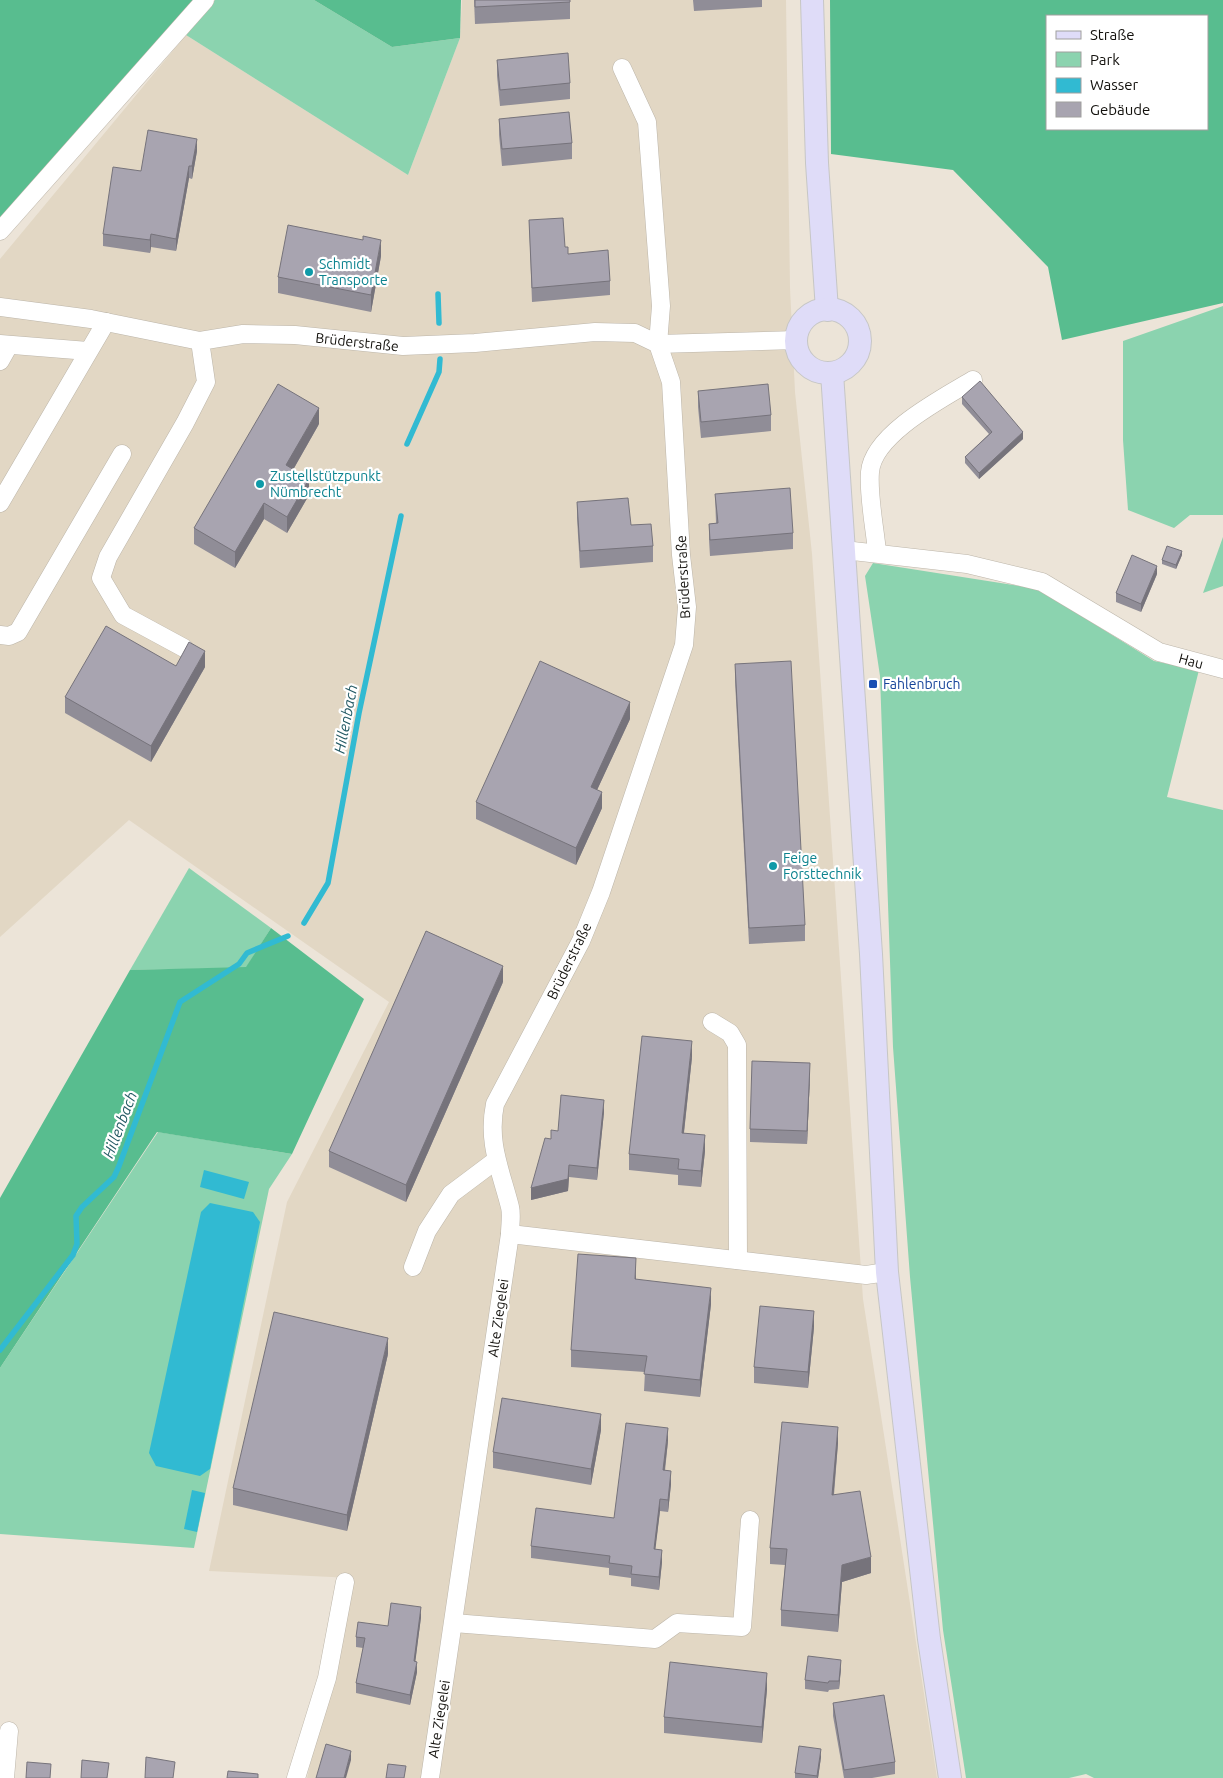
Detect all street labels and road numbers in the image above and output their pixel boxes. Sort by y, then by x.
street label: Brüderstraße [315,330,399,354]
street label: Brüderstraße [673,535,693,619]
street label: Hau [1177,650,1205,672]
street label: Brüderstraße [543,920,595,1002]
street label: Alte Ziegelei [485,1278,511,1358]
street label: Alte Ziegelei [425,1679,453,1759]

